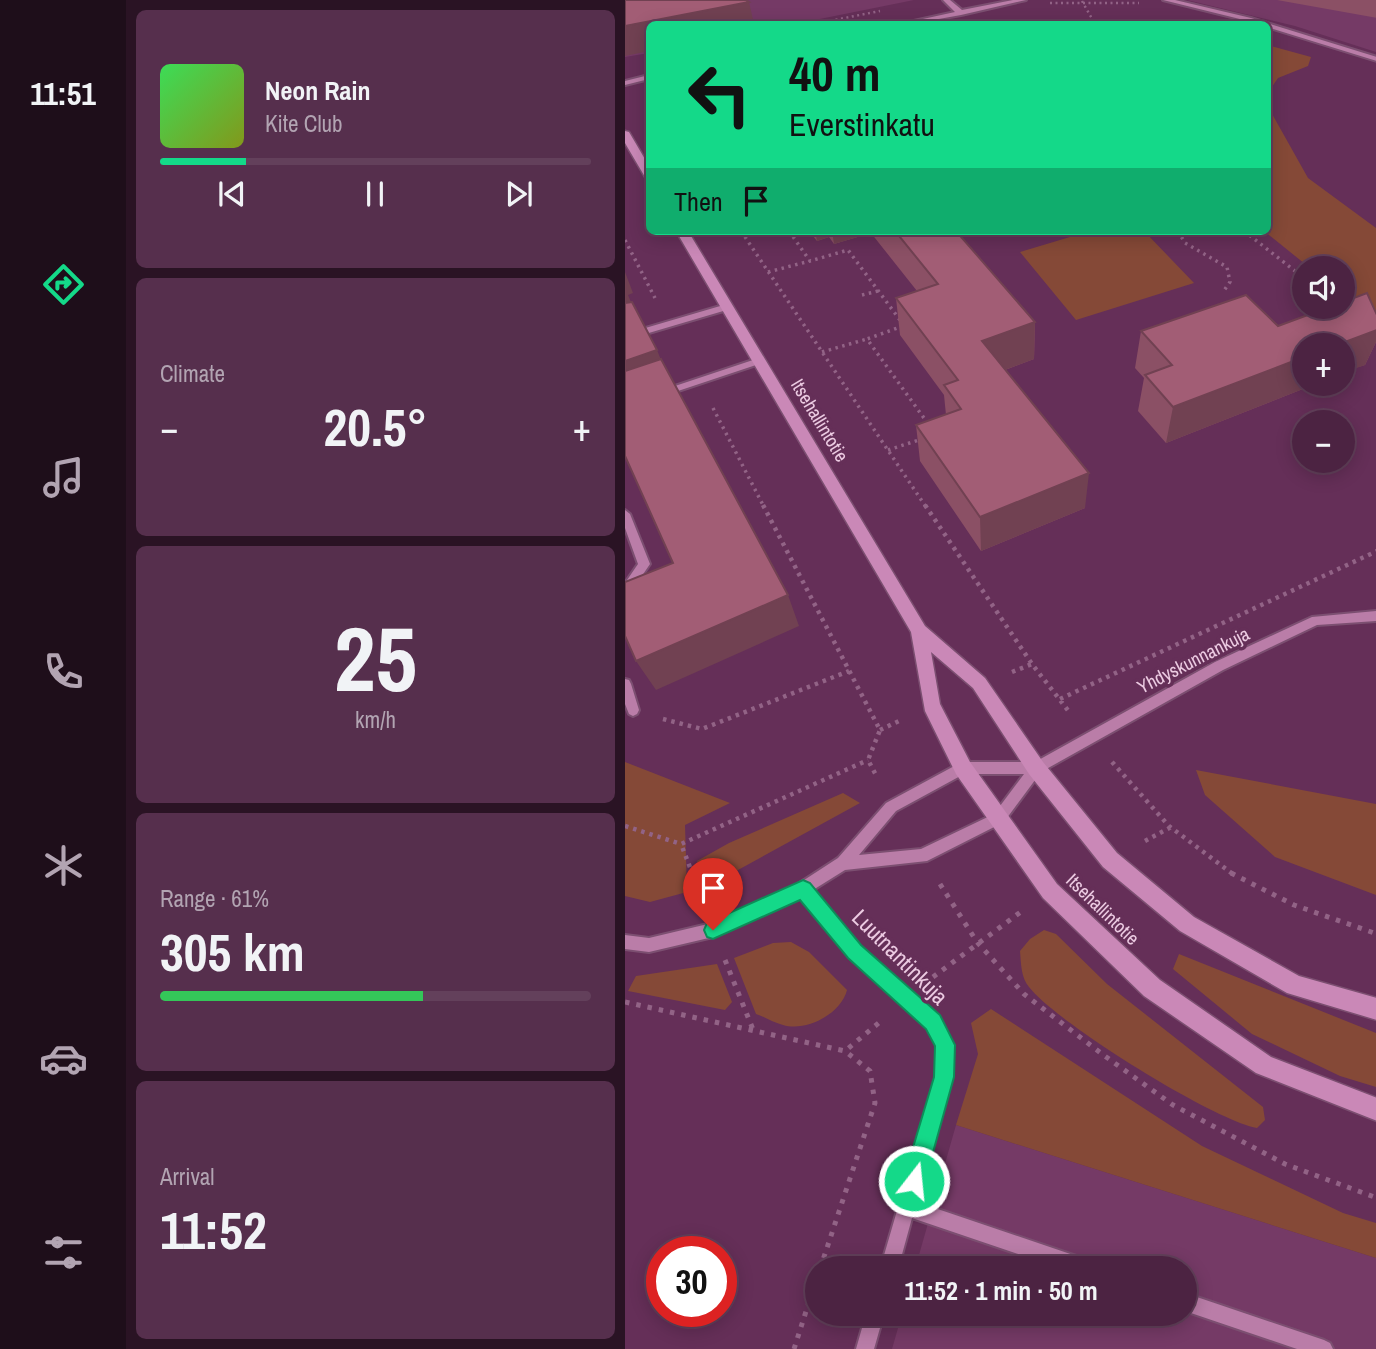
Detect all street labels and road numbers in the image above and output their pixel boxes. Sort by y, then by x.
street label: Itsehallintotie [785,374,855,466]
street label: Yhdyskunnankuja [1132,620,1254,700]
street label: Itsehallintotie [1061,867,1145,951]
street label: Luutnantinkuja [846,902,955,1012]

